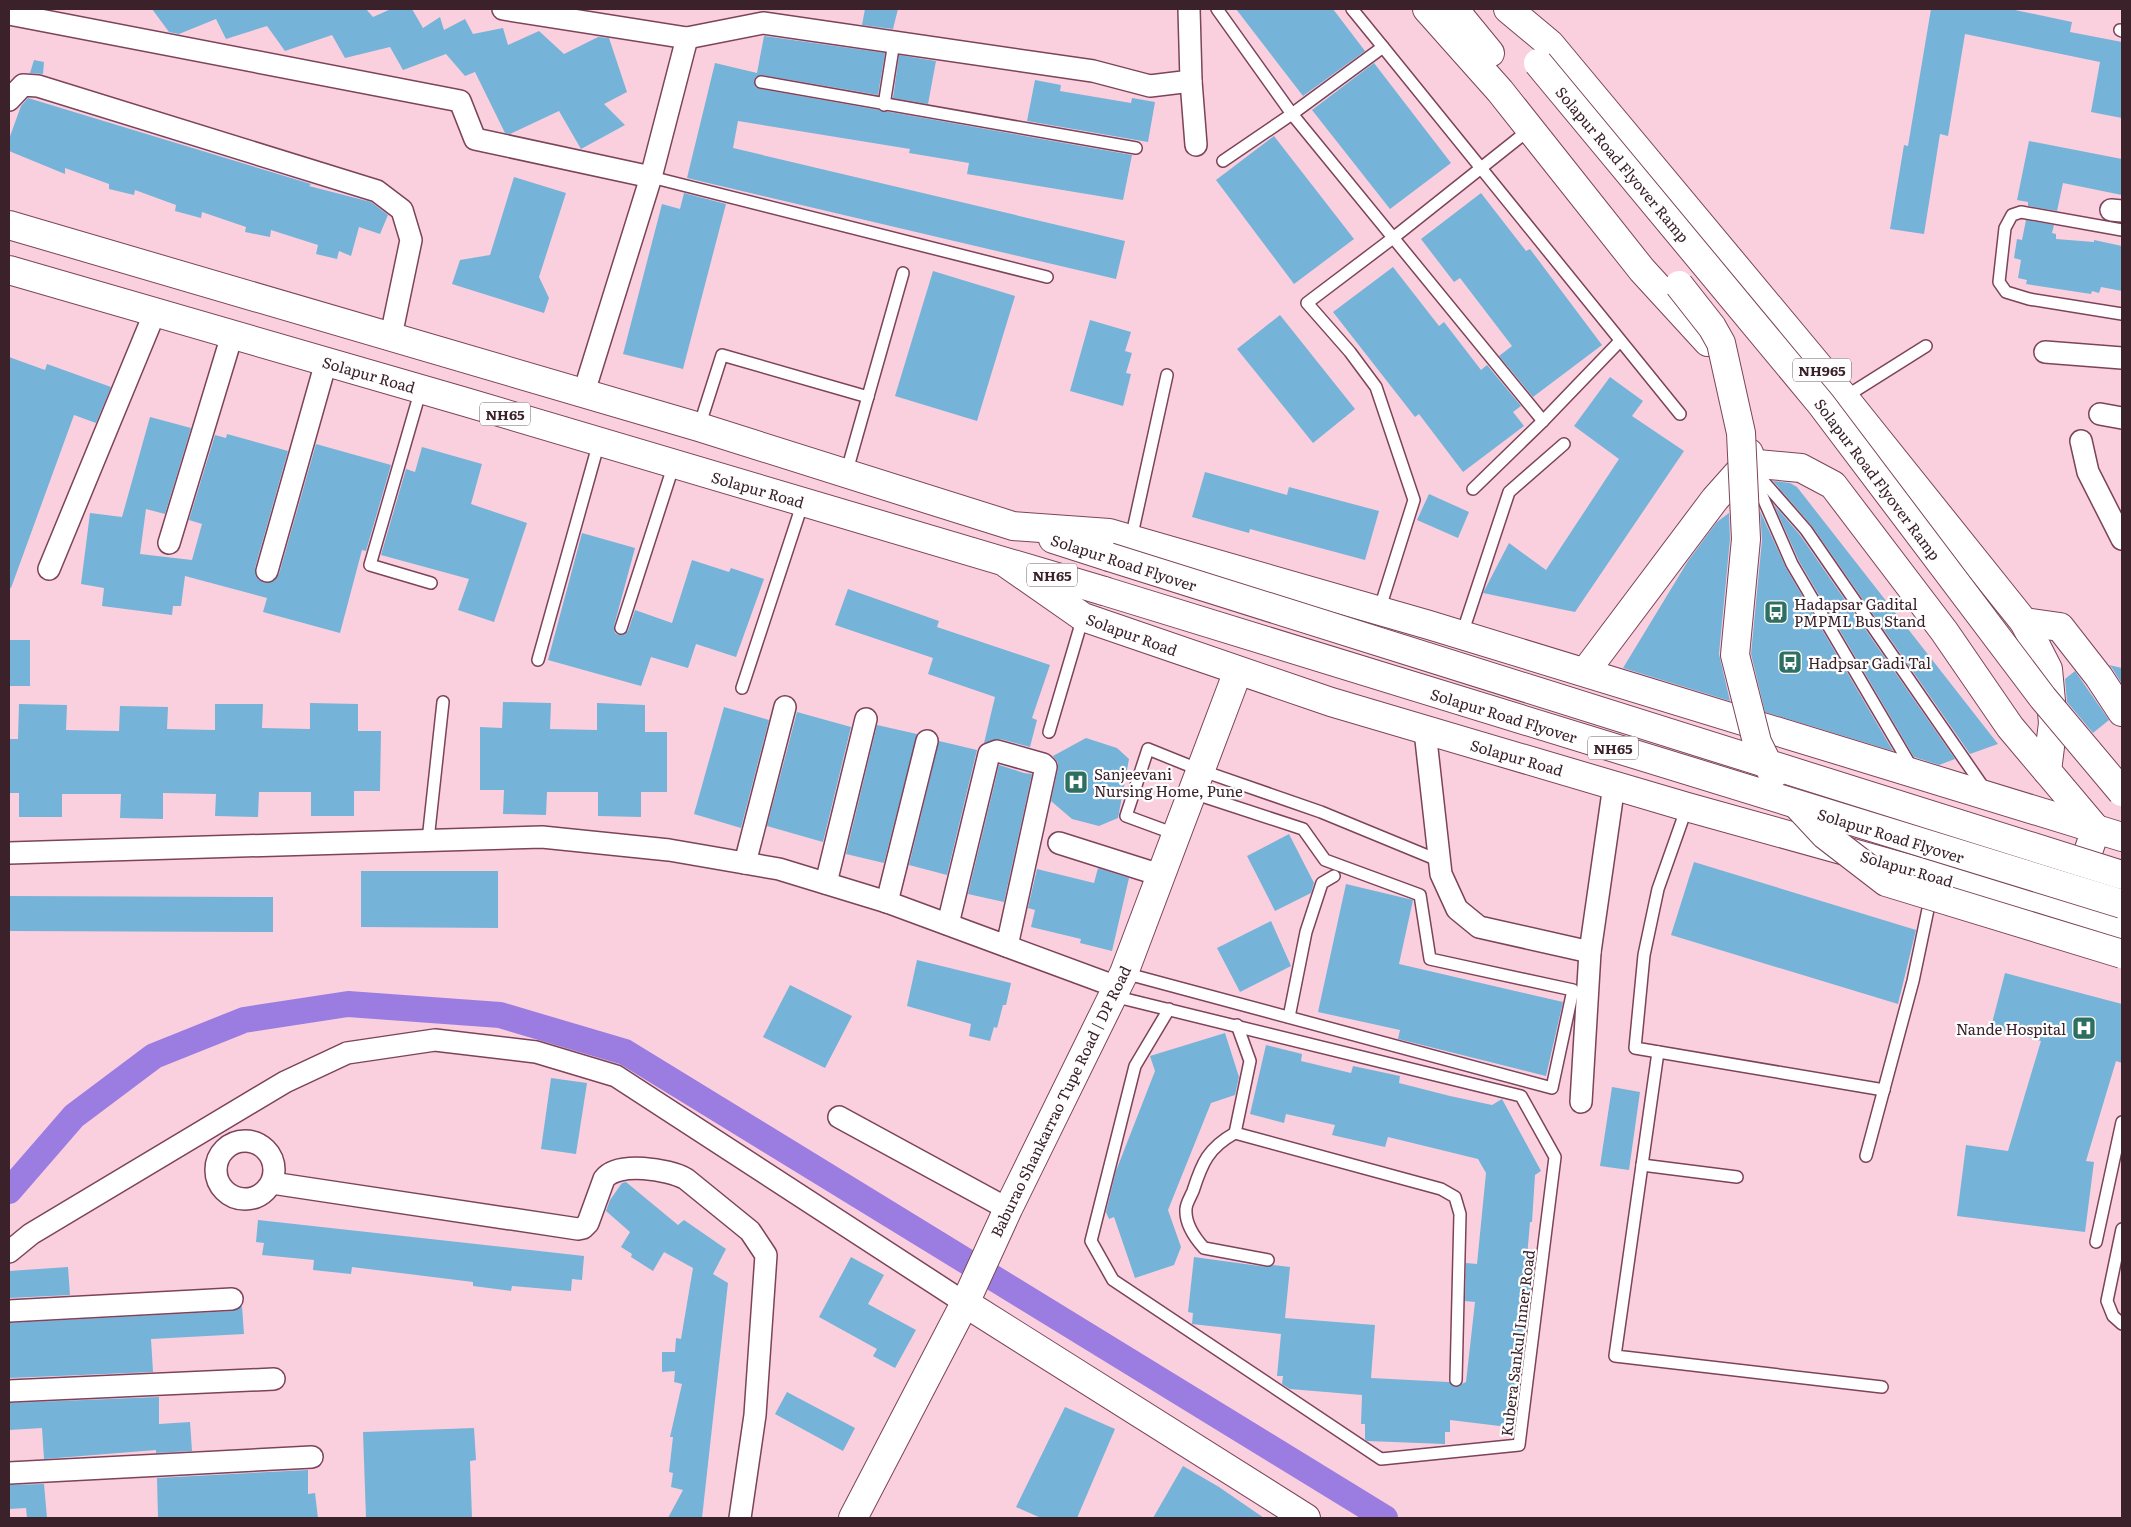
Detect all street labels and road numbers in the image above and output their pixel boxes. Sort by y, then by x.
street label: Solapur Road Flyover Ramp [1551,81,1695,247]
street label: Solapur Road [320,350,418,398]
road number: NH965 [1793,358,1851,382]
street label: Solapur Road Flyover Ramp [1809,393,1947,565]
road number: NH65 [480,402,530,426]
street label: Solapur Road [709,465,807,513]
street label: Solapur Road Flyover [1048,528,1200,596]
road number: NH65 [1027,564,1077,586]
street label: Solapur Road [1083,607,1181,661]
street label: Solapur Road Flyover [1428,682,1580,748]
street label: Solapur Road [1468,733,1566,781]
road number: NH65 [1588,736,1638,760]
street label: Solapur Road Flyover [1815,802,1967,868]
street label: Solapur Road [1858,844,1956,892]
street label: Baburao Shankarrao Tupe Road | DP Road [984,961,1136,1241]
street label: Kubera Sankul Inner Road [1494,1248,1540,1438]

